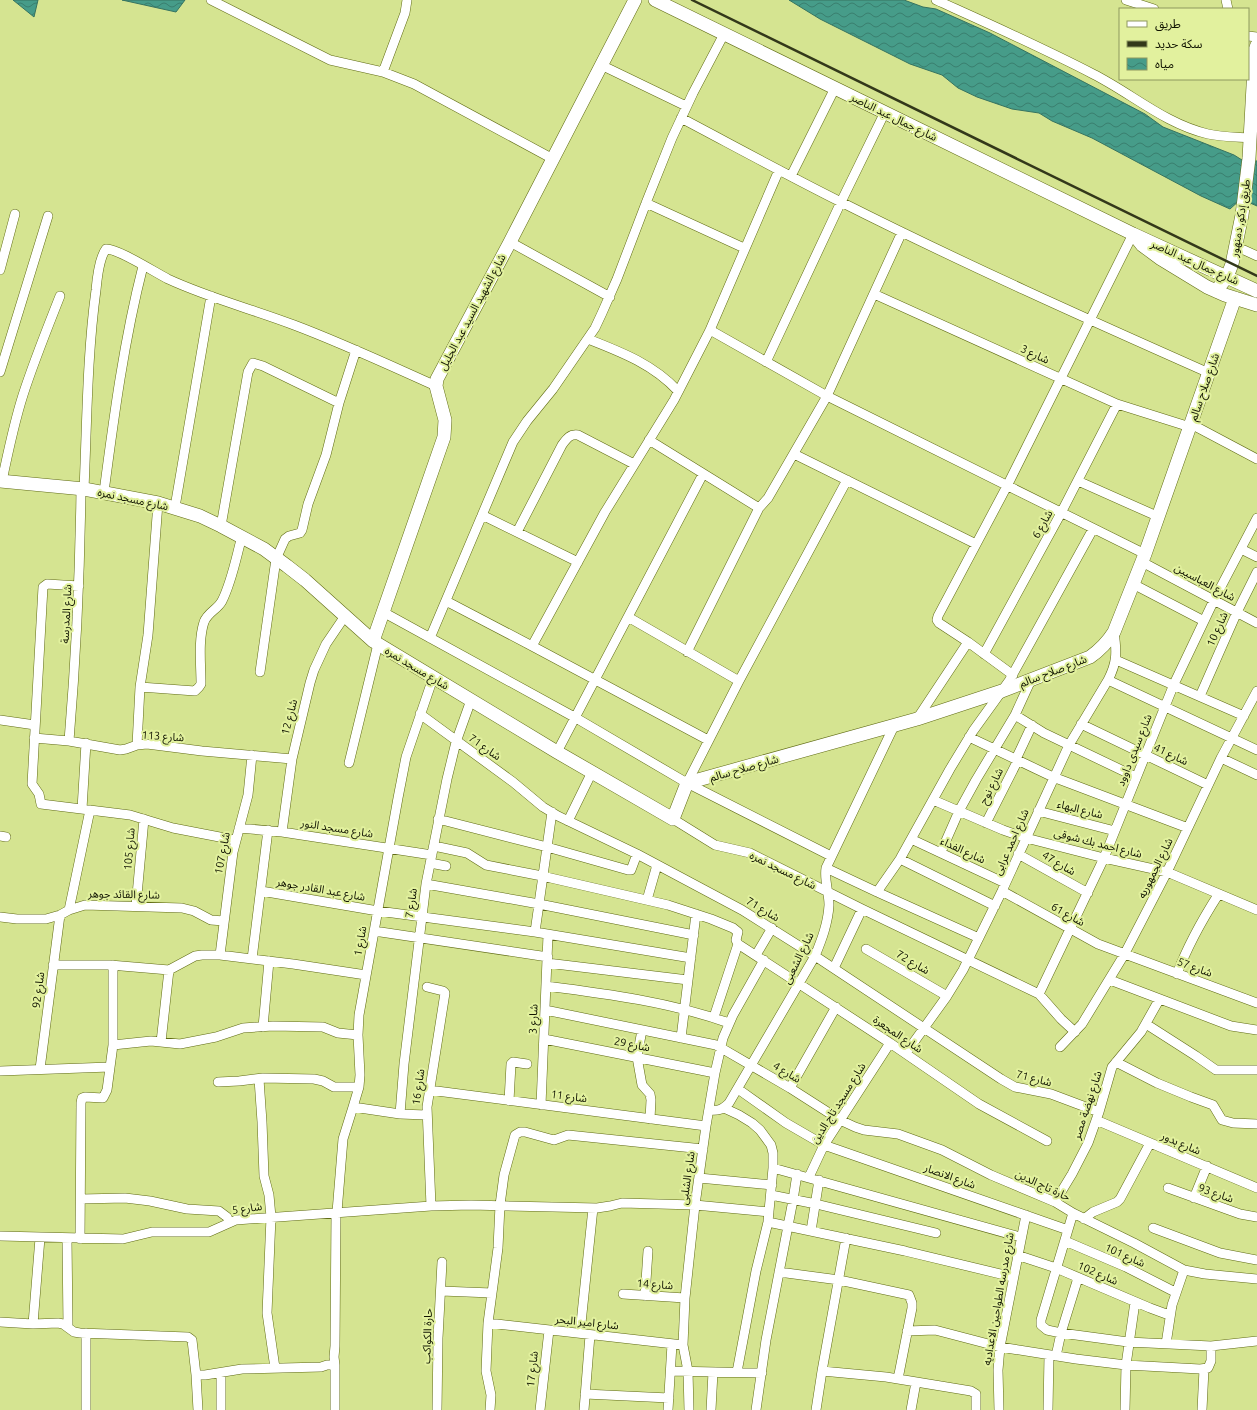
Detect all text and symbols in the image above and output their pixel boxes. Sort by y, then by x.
legend [1119,8,1249,80]
text: طريق [1155,17,1181,32]
text: سكة حديد [1155,37,1203,51]
text: مياه [1155,57,1174,71]
street label: شارع جمال عبد الناصر [847,90,939,145]
street label: طريق إدكو, دمنهور [1228,178,1254,259]
street label: شارع جمال عبد الناصر [1148,237,1241,289]
street label: شارع الشهيد السيد عبد الجليل [436,252,510,373]
street label: شارع 3 [1018,342,1052,368]
street label: شارع صلاح سالم [1187,351,1224,423]
street label: شارع مسجد نمره [96,486,170,514]
street label: شارع 6 [1029,508,1056,541]
street label: شارع العباسيين [1172,561,1238,605]
street label: شارع المدرسة [58,584,76,644]
street label: شارع 10 [1204,610,1232,649]
street label: شارع مسجد نمره [382,644,451,694]
street label: شارع صلاح سالم [1018,653,1090,692]
street label: شارع 12 [279,698,301,737]
street label: شارع سيدى داوود [1114,712,1156,788]
street label: شارع 113 [141,729,185,745]
street label: شارع 71 [466,732,504,764]
street label: شارع 41 [1151,741,1190,769]
street label: شارع صلاح سالم [708,752,781,786]
street label: شارع نوح [977,766,1007,807]
street label: شارع البهاء [1055,798,1104,822]
street label: شارع احمد عرابى [991,807,1033,878]
street label: شارع مسجد النور [299,816,374,842]
street label: شارع احمد بك شوقى [1052,826,1144,862]
street label: شارع 105 [121,827,139,871]
street label: شارع 107 [212,831,234,875]
street label: شارع الفداء [938,834,988,868]
street label: شارع الجمهوريه [1135,835,1177,901]
street label: شارع مسجد نمره [747,849,818,893]
street label: شارع 47 [1039,849,1078,879]
street label: شارع عبد القادر جوهر [274,875,367,905]
street label: شارع القائد جوهر [87,887,160,903]
street label: شارع 7 [403,887,421,919]
street label: شارع 71 [743,894,782,925]
street label: شارع 61 [1048,900,1087,930]
street label: شارع 1 [351,925,371,957]
street label: شارع الشعبى [780,930,818,987]
street label: شارع 72 [893,948,932,978]
street label: شارع 57 [1175,955,1214,981]
street label: شارع 92 [30,971,48,1009]
street label: شارع 3 [526,1003,542,1034]
street label: شارع المجعرة [870,1013,925,1057]
street label: شارع 29 [613,1035,651,1055]
street label: شارع 4 [770,1059,803,1087]
street label: شارع مسجد تاج الدين [808,1060,870,1147]
street label: شارع 16 [410,1068,429,1106]
street label: شارع 71 [1014,1068,1053,1090]
street label: شارع نهضة مصر [1070,1069,1106,1142]
street label: شارع 11 [550,1088,588,1106]
street label: شارع بدور [1158,1129,1203,1159]
street label: شارع الشلبى [677,1150,699,1206]
street label: شارع الانصار [921,1161,978,1193]
street label: حارة تاج الدين [1013,1167,1073,1205]
street label: شارع 93 [1196,1181,1236,1207]
street label: شارع 5 [231,1200,263,1218]
street label: شارع مدرسه الطواحين الاعداديه [980,1231,1018,1367]
street label: شارع 101 [1102,1241,1147,1271]
street label: شارع 102 [1075,1259,1120,1289]
street label: شارع 14 [636,1277,674,1293]
street label: حارة الكواكب [420,1307,435,1364]
street label: شارع امير البحر [553,1313,620,1333]
street label: شارع 17 [524,1350,542,1388]

